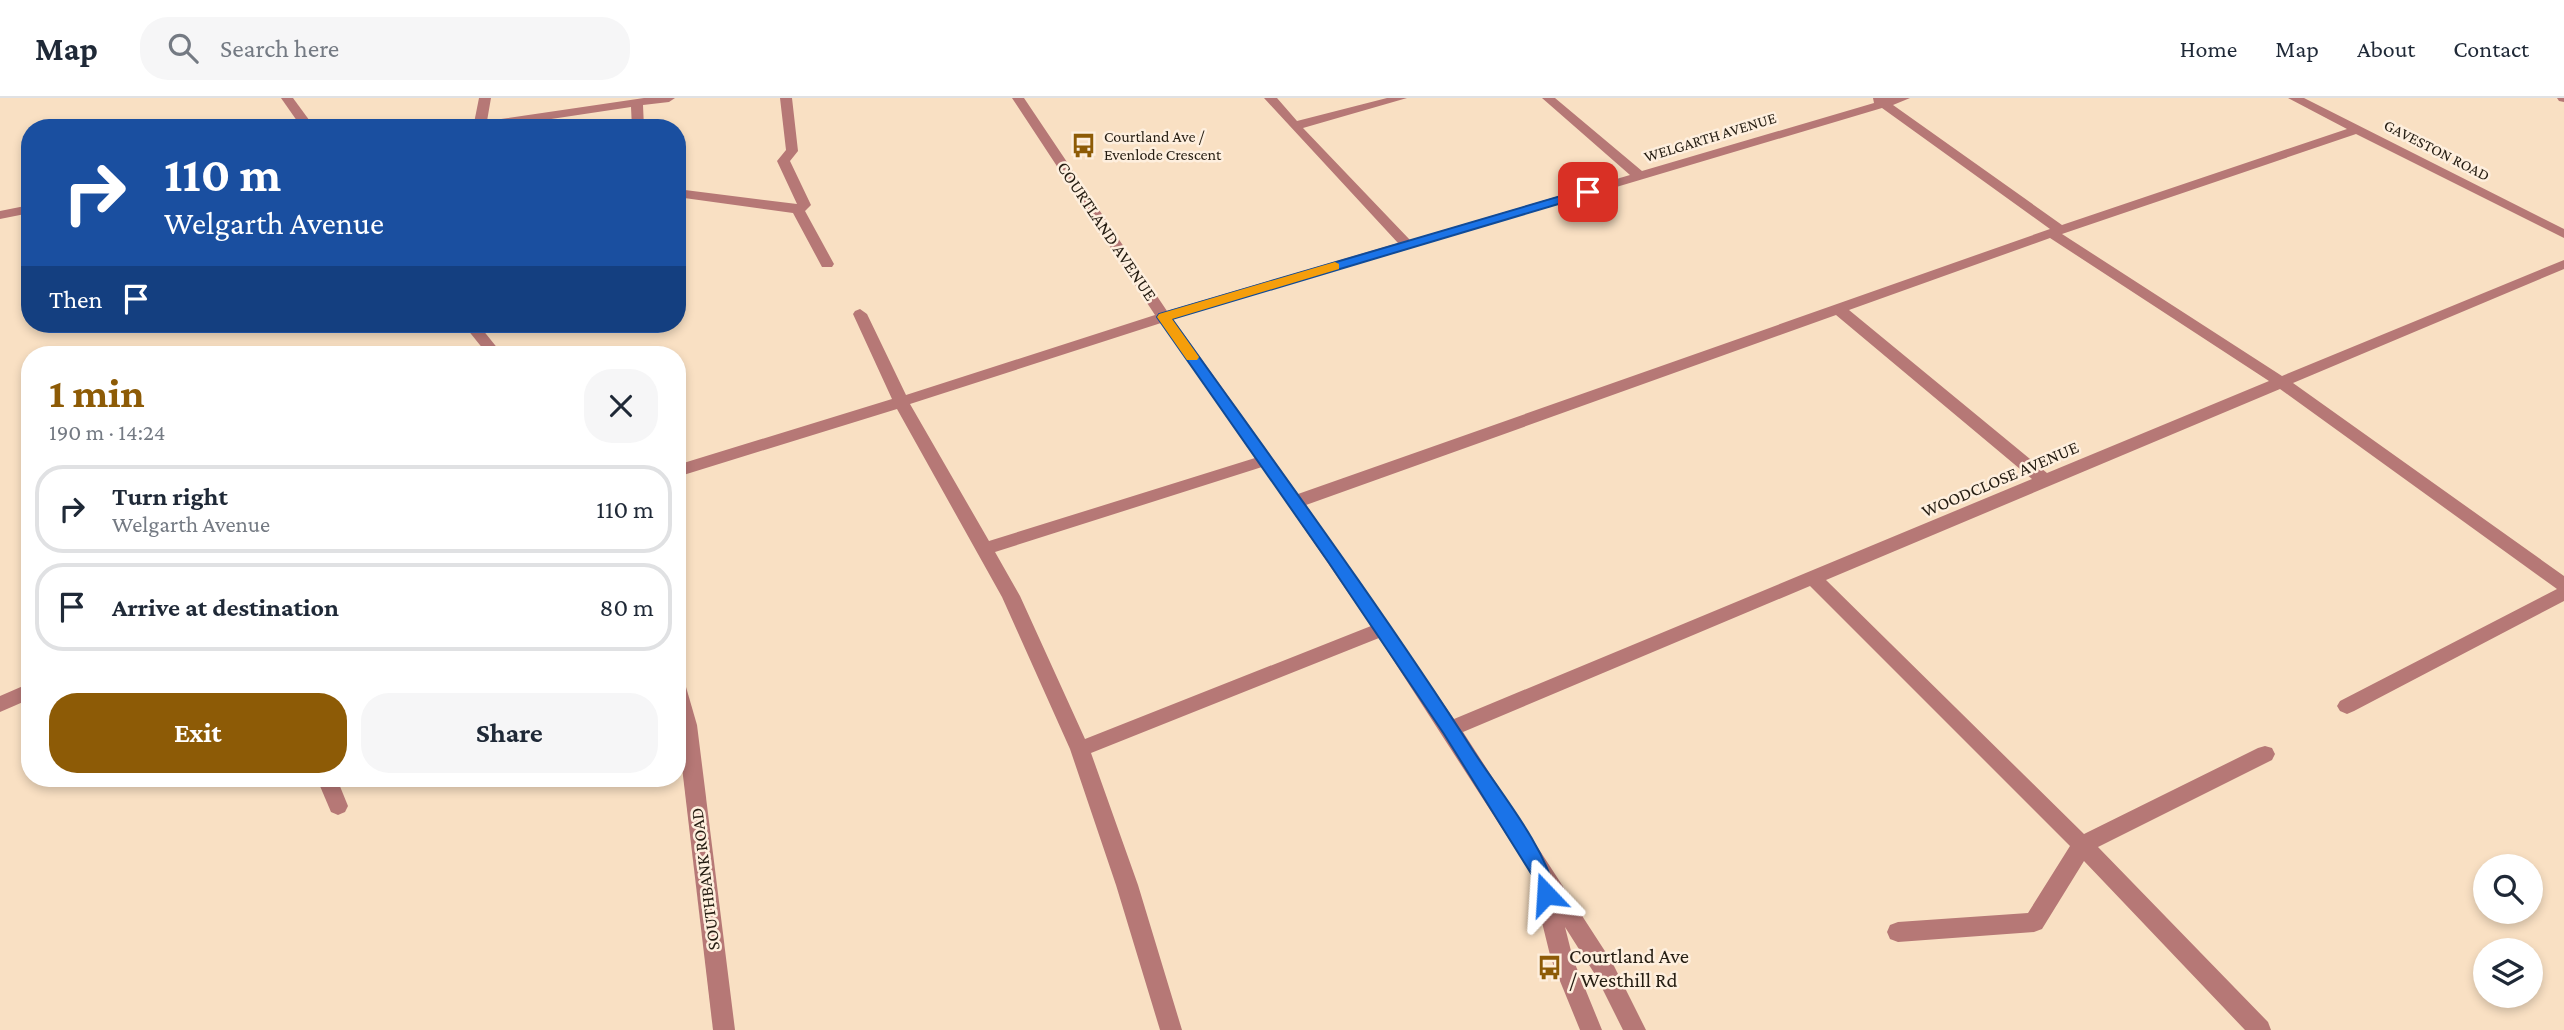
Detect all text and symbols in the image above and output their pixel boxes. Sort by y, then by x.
search box [140,17,630,80]
icon: search [164,29,202,67]
text: Map [35,30,98,67]
text: Search here [220,34,339,63]
text: Home [2180,35,2237,62]
text: Map [2275,35,2319,62]
text: About [2357,35,2415,62]
text: Contact [2453,35,2529,62]
street label: WELGARTH AVENUE [1642,109,1778,165]
street label: GAVESTON ROAD [2381,116,2493,184]
place label: Courtland Ave / Evenlode Crescent [1104,128,1222,163]
bus stop icon: Courtland Ave / Evenlode Crescent [1070,131,1098,159]
icon: right [49,147,140,238]
text: 110 m [164,147,281,202]
street label: COURTLAND AVENUE [1053,158,1161,304]
pin [1558,162,1618,222]
icon: arrive [1569,173,1607,211]
text: Welgarth Avenue [164,205,384,241]
icon: arrive [117,280,155,318]
text: Then [49,285,103,314]
text: 1 min [49,369,145,416]
button: close [584,369,658,443]
text: 190 m · 14:24 [49,419,166,445]
street label: WOODCLOSE AVENUE [1918,437,2082,521]
text: Turn right [112,482,228,511]
icon: right [53,490,91,528]
text: 110 m [596,495,654,524]
text: Welgarth Avenue [112,511,270,537]
icon: arrive [53,588,91,626]
text: Arrive at destination [112,593,339,622]
text: 80 m [600,593,654,622]
button: Exit [49,693,347,773]
button: Share [361,693,658,773]
street label: SOUTHBANK ROAD [686,807,724,951]
map controls [2473,854,2543,1008]
button: search [2473,854,2543,924]
position arrow [1509,857,1583,931]
button: layers [2473,938,2543,1008]
place label: Courtland Ave / Westhill Rd [1569,944,1689,992]
bus stop icon: Courtland Ave / Westhill Rd [1535,954,1563,982]

